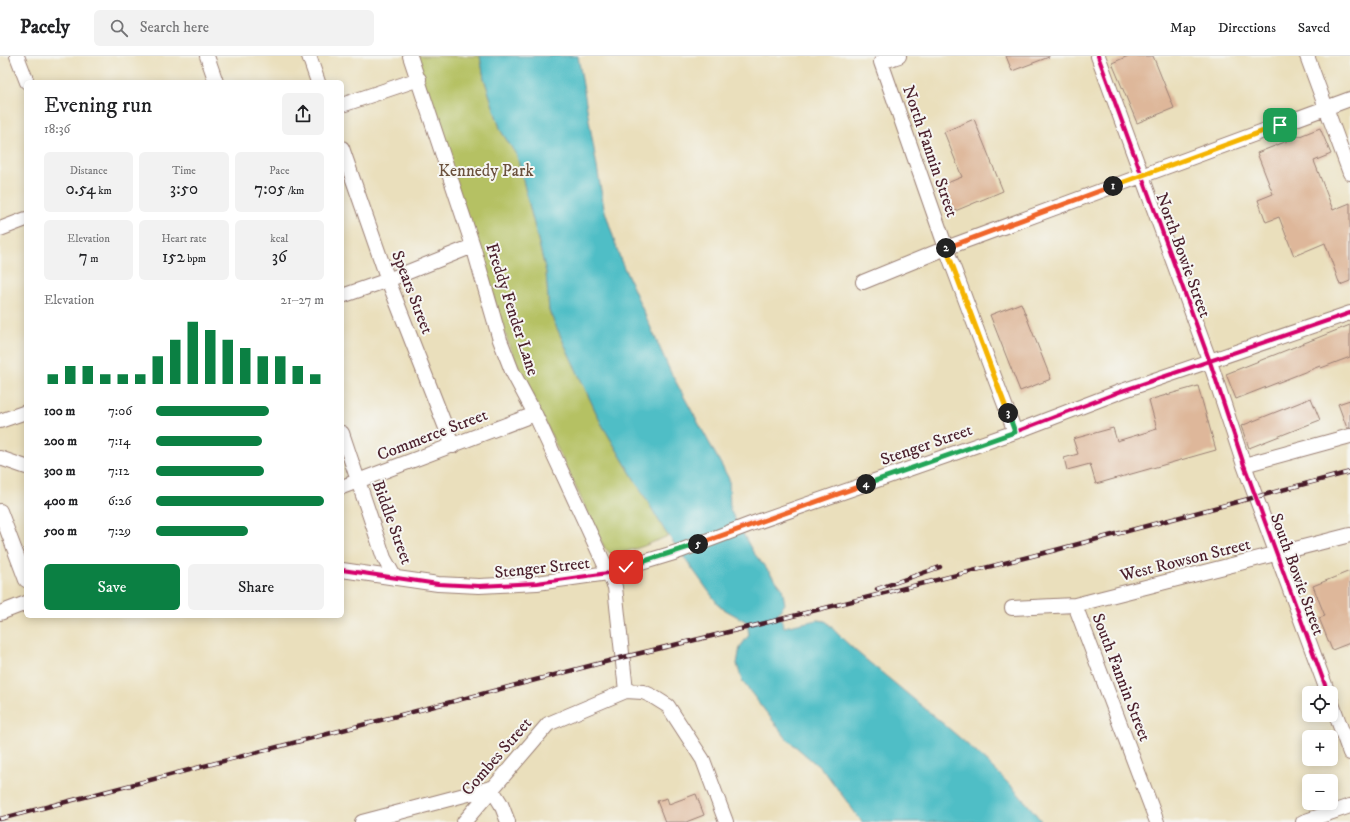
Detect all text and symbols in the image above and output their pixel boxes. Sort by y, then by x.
search box [94,10,374,46]
text: Pacely [20,16,70,39]
icon: search [108,17,130,39]
text: Search here [140,18,209,37]
text: Map [1170,19,1196,37]
text: Directions [1218,19,1276,37]
text: Saved [1298,19,1330,37]
street label: North Fannin Street [897,82,963,221]
text: Evening run [44,92,152,119]
button: share [282,93,324,135]
pin [1263,108,1297,142]
icon: arrive [1269,114,1291,136]
text: 18:36 [44,121,70,137]
park label: Kennedy Park [438,160,534,182]
text: Distance [70,164,108,178]
text: Time [172,164,196,178]
text: Pace [269,164,290,178]
pin: 1 [1103,176,1123,196]
text: 0.54 [65,178,96,200]
text: 3:50 [170,178,198,200]
text: 7:05 [254,178,285,200]
text: 1 [1111,179,1115,193]
text: km [96,184,112,198]
text: /km [285,184,304,198]
street label: North Bowie Street [1150,190,1216,321]
text: Elevation [67,232,110,246]
text: Heart rate [161,232,207,246]
text: kcal [270,232,288,246]
pin: 2 [936,238,956,258]
street label: Freddy Fender Lane [480,240,544,378]
text: 2 [943,241,949,255]
text: 7 [79,246,88,268]
text: 152 [162,246,185,268]
text: 36 [272,246,287,268]
street label: Spears Street [386,248,438,338]
text: m [88,252,98,266]
text: bpm [185,252,206,266]
text: Elevation [44,292,94,308]
text: 21–27 m [281,292,324,308]
text: 100 m [44,403,75,419]
text: 7:06 [108,403,132,419]
pin: 3 [998,403,1018,423]
street label: Commerce Street [374,404,491,466]
text: 3 [1006,406,1010,420]
street label: Stenger Street [877,419,976,471]
text: 200 m [44,433,77,449]
text: 7:14 [108,433,131,449]
text: 300 m [44,463,75,479]
text: 7:12 [108,463,129,479]
pin: 4 [856,474,876,494]
street label: Biddle Street [367,477,418,568]
text: 4 [863,477,869,491]
text: 400 m [44,493,78,509]
text: 6:26 [108,493,131,509]
street label: South Bowie Street [1265,510,1330,639]
text: 500 m [44,523,77,539]
text: 7:29 [108,523,131,539]
street label: West Rowson Street [1117,533,1253,587]
pin: 5 [688,534,708,554]
text: 5 [695,537,701,551]
pin [609,550,643,584]
street label: Stenger Street [493,552,591,584]
icon: check [615,556,637,578]
button: Save [44,564,180,610]
button: Share [188,564,324,610]
street label: South Fannin Street [1087,610,1156,745]
map controls [1302,686,1338,810]
button: locate [1302,686,1338,722]
street label: Combes Street [457,712,537,800]
button: + [1302,730,1338,766]
button: − [1302,774,1338,810]

